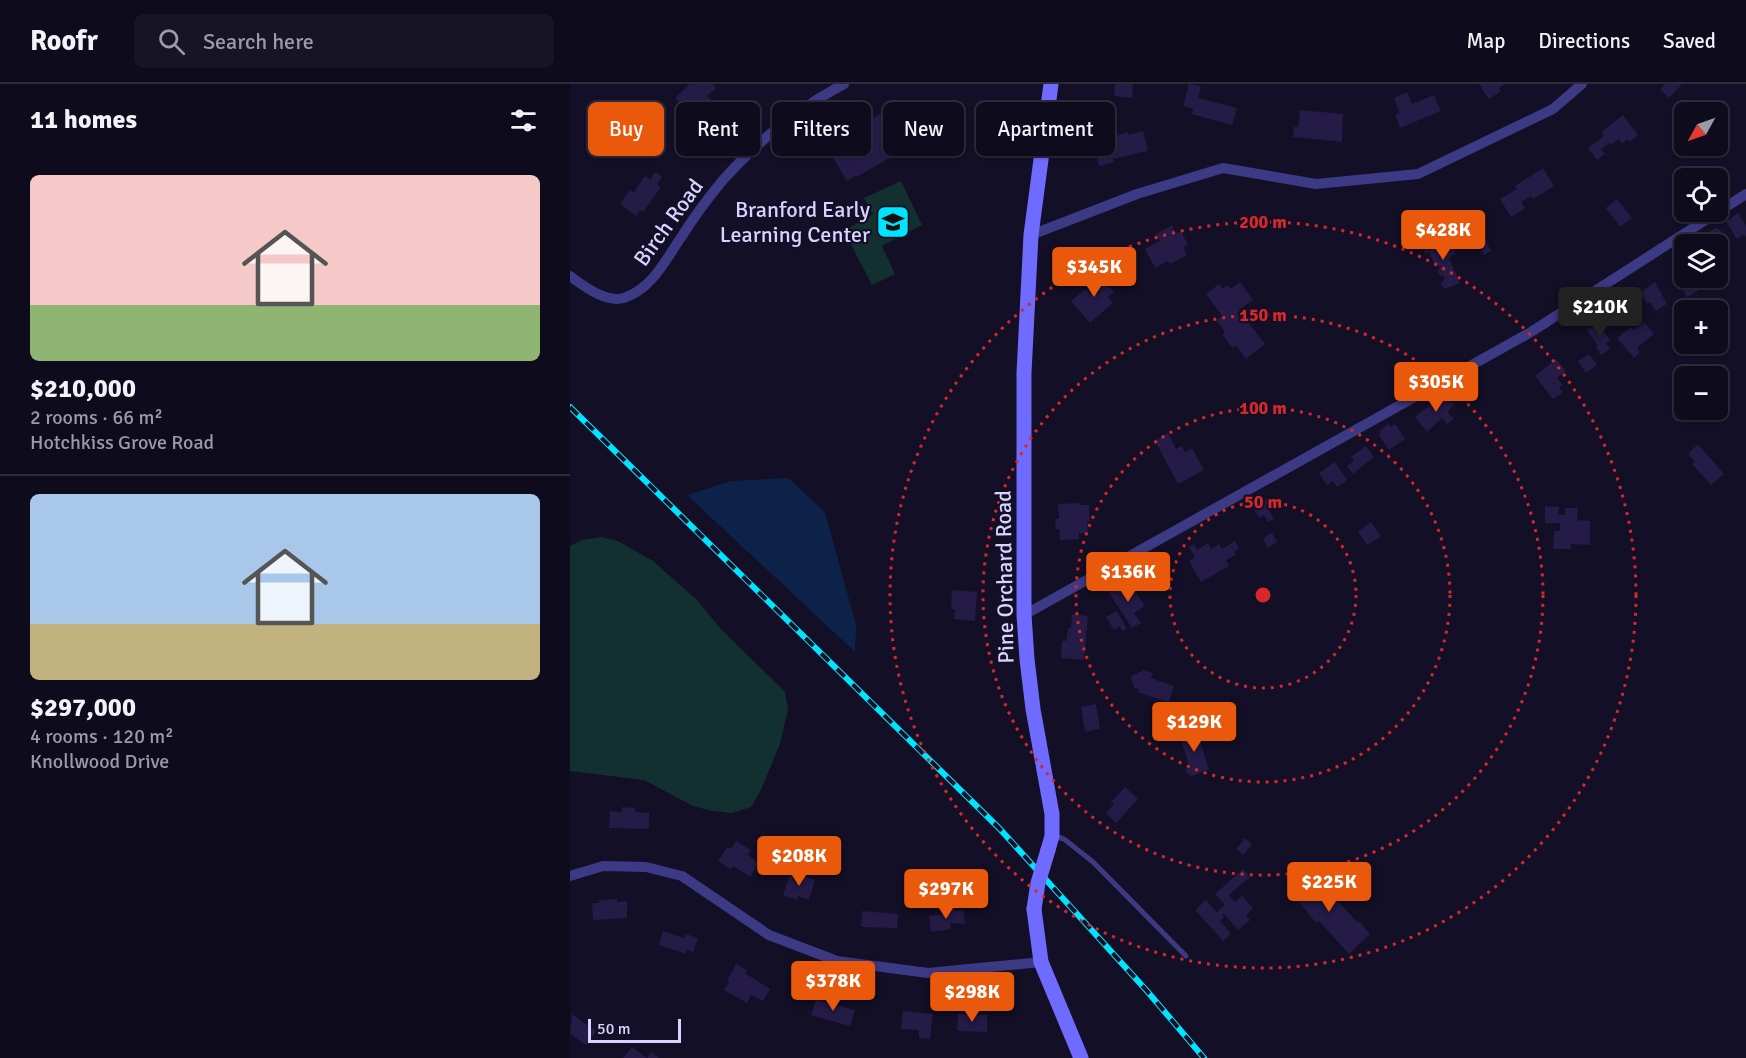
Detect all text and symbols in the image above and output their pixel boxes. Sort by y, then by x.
search box [134,14,554,68]
text: Roofr [30,24,98,58]
icon: search [155,25,188,58]
text: Search here [203,28,314,55]
text: Map [1467,28,1505,54]
text: Directions [1538,28,1630,54]
text: Saved [1663,28,1716,54]
chip: Buy [588,102,664,156]
chip: Rent [676,102,760,156]
chip: Filters [772,102,871,156]
chip: New [883,102,964,156]
chip: Apartment [976,102,1115,156]
north arrow [1674,102,1728,156]
map controls [1674,102,1728,420]
text: 11 homes [30,104,137,136]
icon: filters [507,104,540,137]
button: locate [1674,168,1728,222]
street label: Birch Road [628,173,709,271]
place label: Branford Early Learning Center [720,196,871,248]
school or university icon: Branford Early Learning Center [875,204,911,240]
pin: $428K [1401,210,1485,261]
text: 200 m [1239,211,1287,233]
icon: home [231,214,339,322]
text: $428K [1415,217,1471,242]
button: layers [1674,234,1728,288]
pin: $345K [1052,247,1136,298]
text: $345K [1066,254,1122,279]
pin: $210K [1558,287,1642,338]
text: $210K [1572,294,1628,319]
button: + [1674,300,1728,354]
text: 150 m [1239,304,1287,326]
pin: $305K [1394,362,1478,413]
button: − [1674,366,1728,420]
text: $305K [1408,369,1464,394]
text: $210,000 [30,373,136,405]
text: 100 m [1239,397,1287,419]
text: 2 rooms · 66 m² [30,405,163,430]
text: Hotchkiss Grove Road [30,430,214,455]
street label: Pine Orchard Road [989,490,1020,664]
text: 50 m [1244,491,1282,513]
icon: home [231,533,339,641]
pin: $136K [1086,552,1170,603]
text: $136K [1100,559,1156,584]
centre of rings [1253,585,1273,605]
text: $297,000 [30,692,136,724]
pin: $129K [1152,702,1236,753]
text: $129K [1166,709,1222,734]
text: 4 rooms · 120 m² [30,724,174,749]
text: Knollwood Drive [30,749,169,774]
pin: $208K [757,836,841,887]
text: $208K [771,843,827,868]
pin: $225K [1287,862,1371,913]
pin: $297K [904,869,988,920]
text: $225K [1301,869,1357,894]
text: $297K [918,876,974,901]
pin: $378K [791,961,875,1012]
text: $378K [805,968,861,993]
pin: $298K [930,972,1014,1023]
text: $298K [944,979,1000,1004]
scale bar [588,1016,681,1044]
text: 50 m [597,1019,631,1039]

